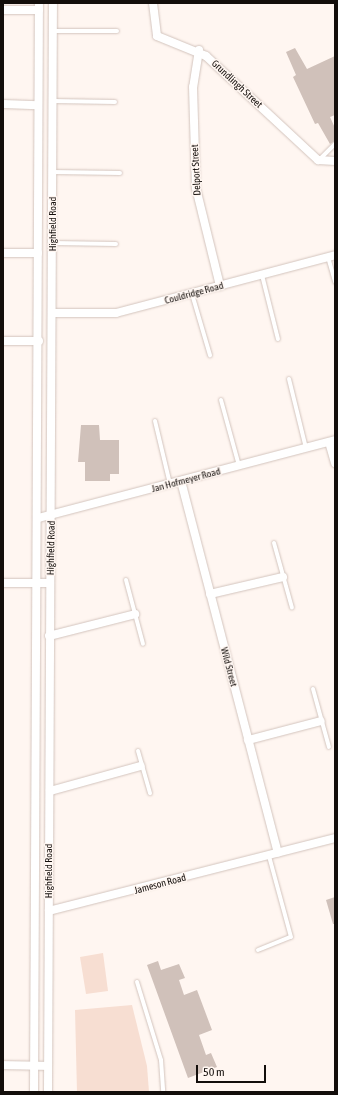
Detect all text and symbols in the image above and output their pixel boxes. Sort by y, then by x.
street label: Grundlingh Street [209,57,265,111]
street label: Delport Street [189,144,203,196]
street label: Highfield Road [47,197,59,251]
street label: Couldridge Road [163,279,225,307]
street label: Jan Hofmeyer Road [150,465,222,495]
street label: Highfield Road [45,521,57,575]
street label: Wild Street [218,646,240,688]
street label: Highfield Road [43,844,55,898]
street label: Jameson Road [133,871,187,897]
scale bar [198,1057,268,1083]
text: 50 m [203,1065,225,1079]

